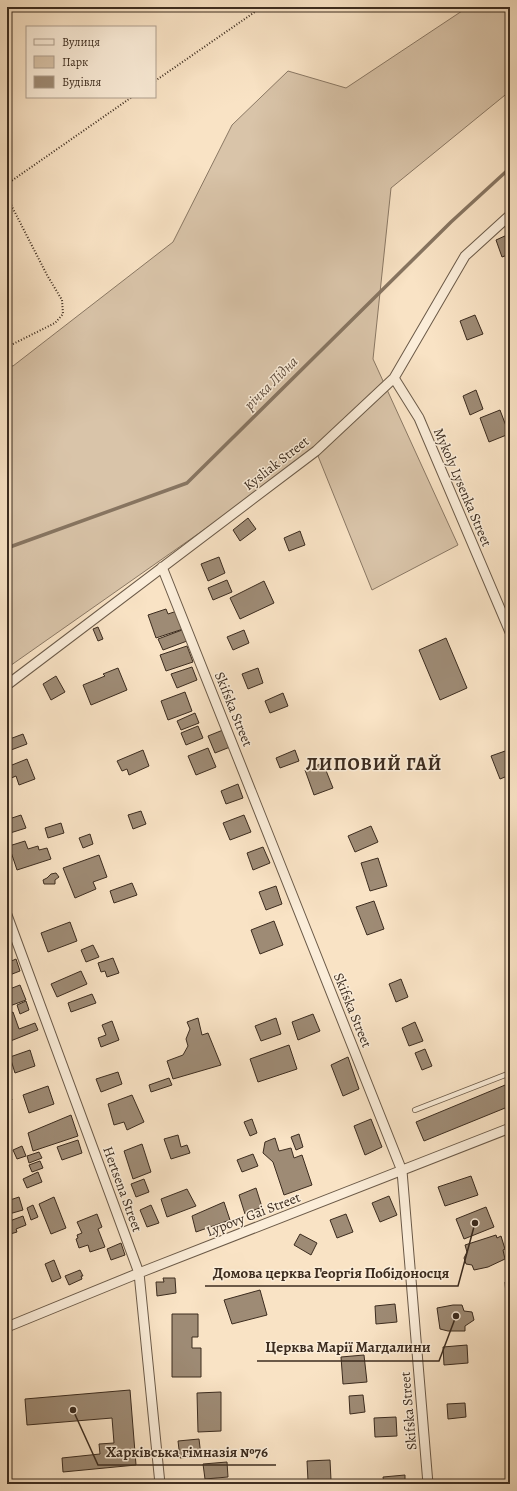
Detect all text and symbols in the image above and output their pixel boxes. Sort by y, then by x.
legend [26,26,156,98]
text: Вулиця [62,34,100,50]
text: Парк [62,54,88,70]
text: Будівля [62,74,102,90]
water label: річка Лідна [239,352,302,415]
street label: Mykoly Lysenka Street [429,425,496,550]
street label: Kysliak Street [240,432,313,495]
street label: Skifska Street [210,669,257,750]
district label: ЛИПОВИЙ ГАЙ [306,752,442,776]
street label: Skifska Street [329,970,376,1051]
street label: Hertsena Street [98,1144,147,1235]
street label: Lypovy Gai Street [203,1188,303,1241]
callout: Домова церква Георгія Побідоносця [205,1259,458,1286]
text: Домова церква Георгія Побідоносця [213,1263,450,1283]
callout: Церква Марії Магдалини [257,1334,439,1361]
text: Церква Марії Магдалини [265,1337,431,1357]
street label: Skifska Street [396,1370,421,1451]
callout: Харківська гімназія №76 [98,1438,276,1465]
text: Харківська гімназія №76 [106,1442,268,1462]

